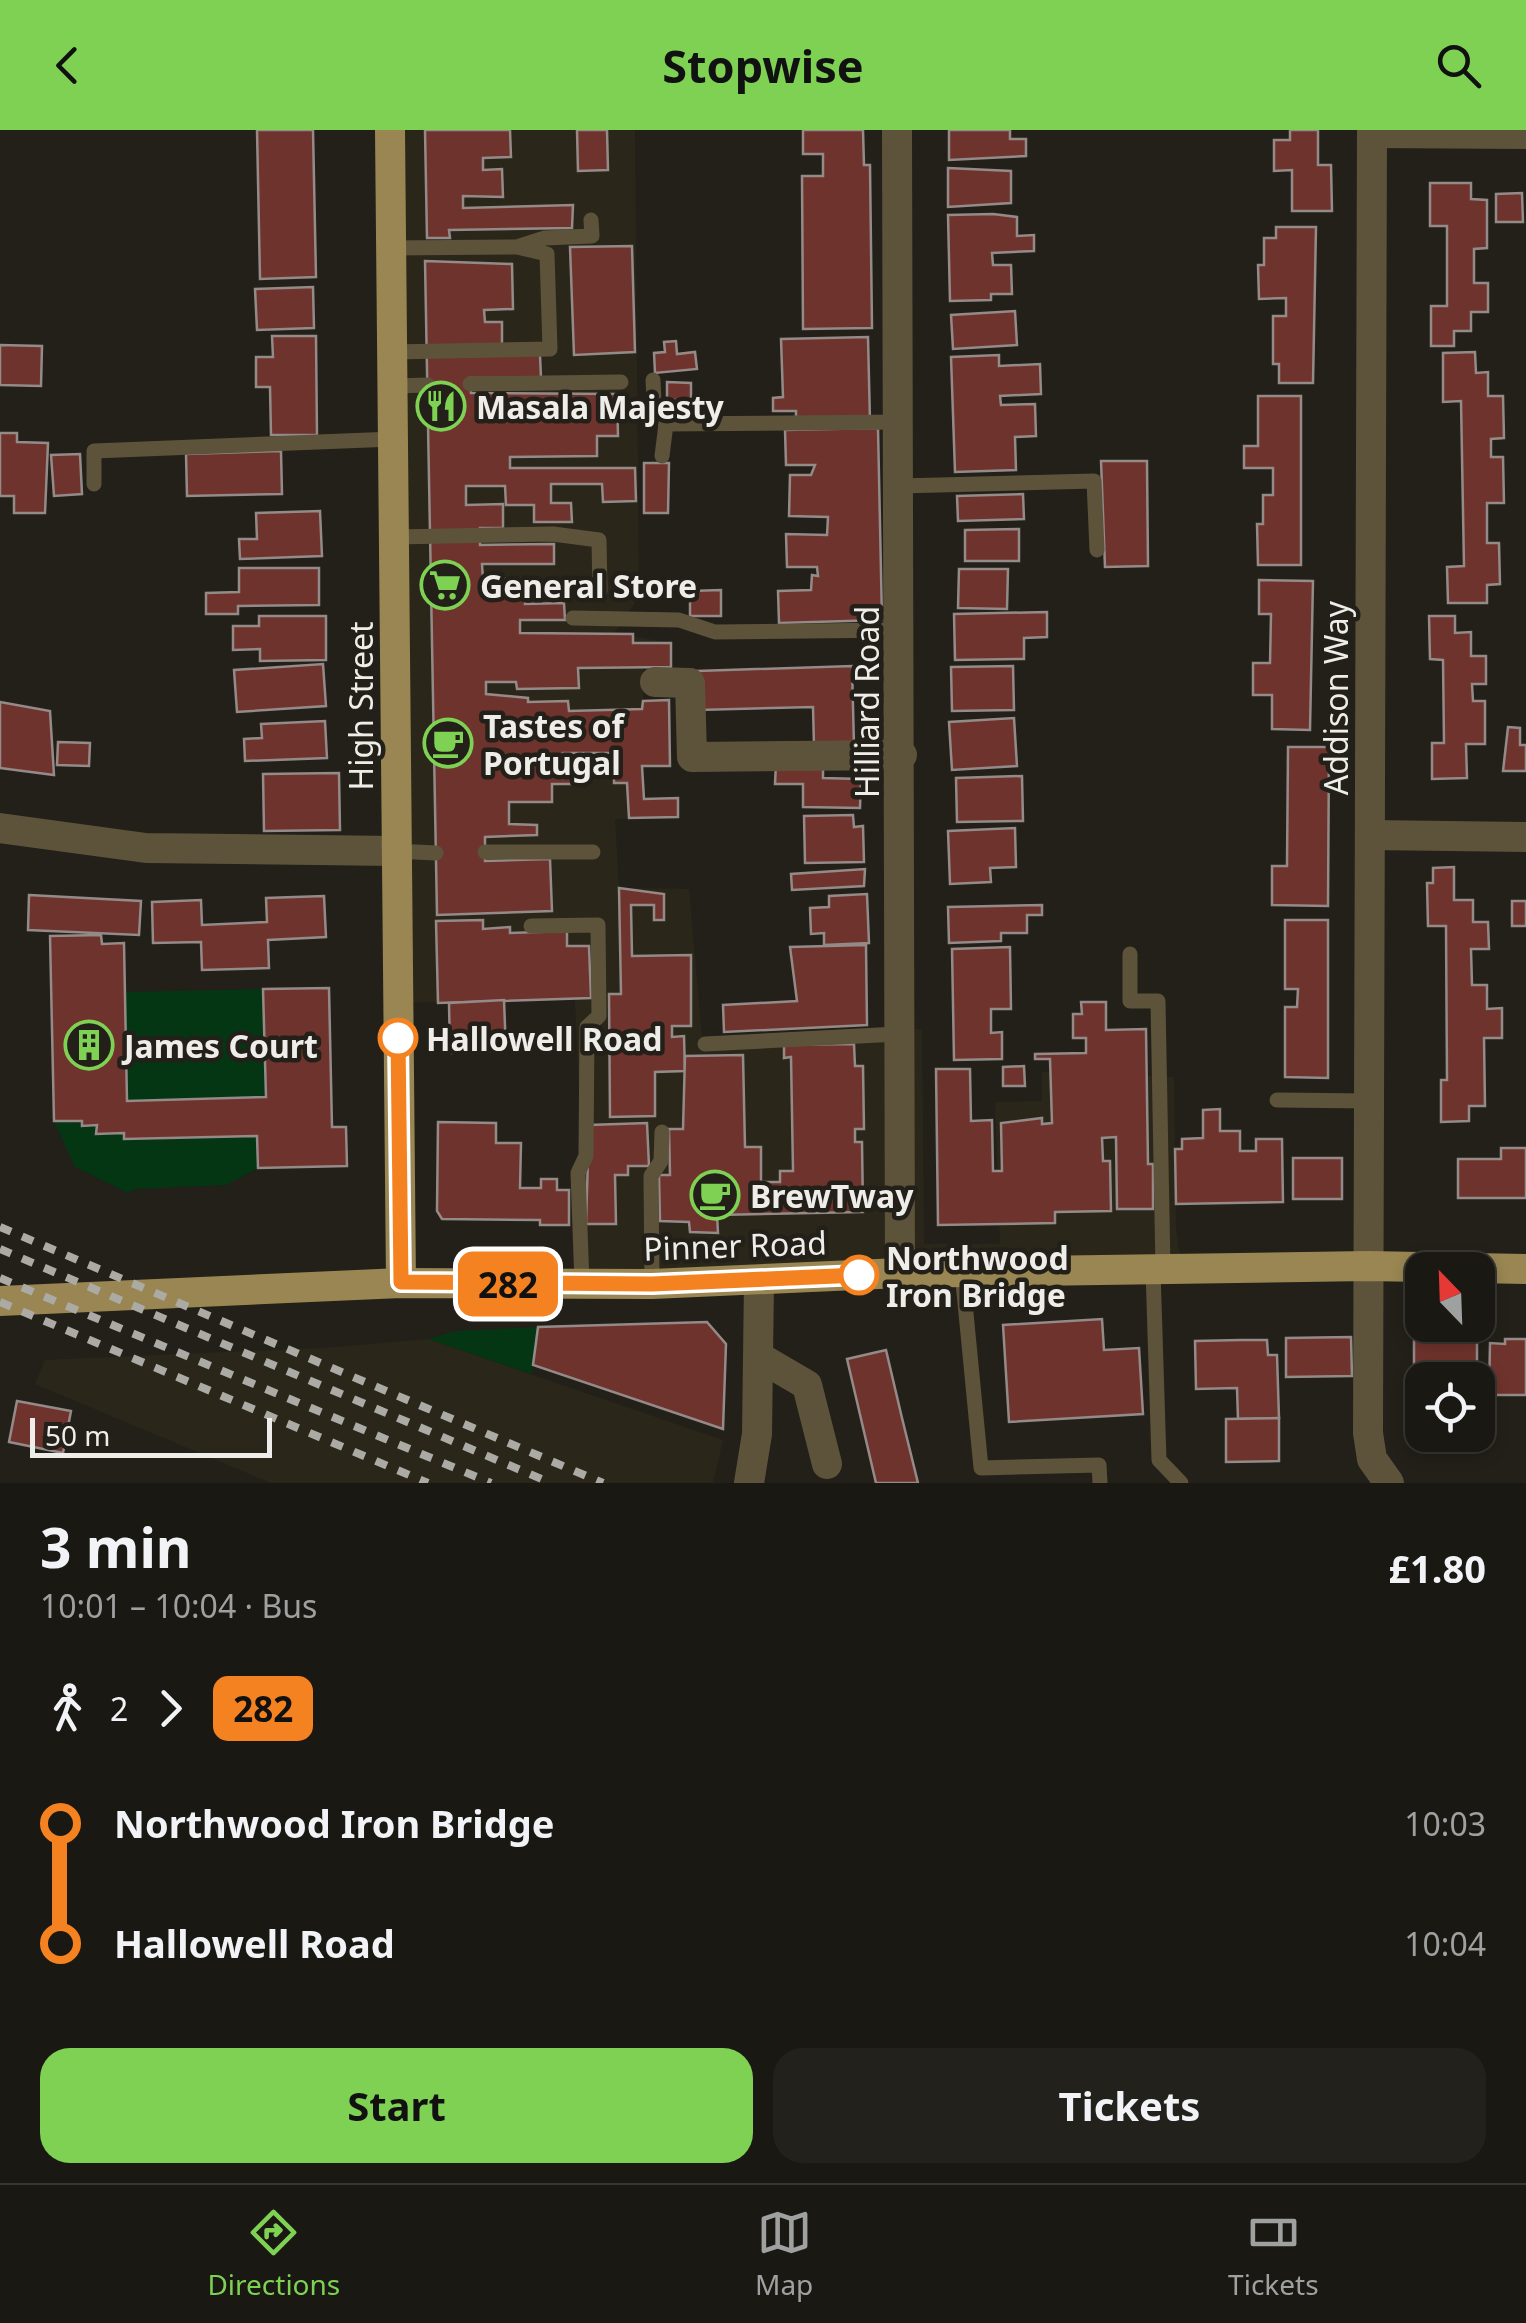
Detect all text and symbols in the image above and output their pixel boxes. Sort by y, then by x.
text: Stopwise [662,35,864,96]
icon: back [40,38,95,93]
icon: search [1431,38,1486,93]
restaurant icon: Masala Majesty [415,380,467,432]
place label: Masala Majesty [476,385,725,428]
supermarket icon: General Store [419,559,471,611]
place label: General Store [480,564,697,607]
street label: Addison Way [1314,600,1357,795]
street label: Hilliard Road [845,606,888,798]
street label: High Street [339,621,382,791]
place label: Tastes of Portugal [483,704,626,784]
cafe icon: Tastes of Portugal [422,717,474,769]
place label: Hallowell Road [426,1017,662,1060]
building icon: James Court [63,1019,115,1071]
marker: Hallowell Road [379,1019,417,1057]
place label: James Court [121,1024,318,1067]
cafe icon: BrewTway [689,1169,741,1221]
place label: BrewTway [750,1174,914,1217]
street label: Pinner Road [642,1220,828,1270]
place label: Northwood Iron Bridge [886,1236,1069,1316]
line badge: 282 [450,1252,566,1316]
north arrow [1405,1252,1495,1342]
map controls [1405,1252,1495,1452]
marker: Northwood Iron Bridge [840,1256,878,1294]
text: 282 [478,1261,538,1308]
button: locate [1405,1362,1495,1452]
scale bar [30,1413,272,1458]
text: 50 m [45,1416,111,1454]
text: 3 min [40,1509,192,1584]
text: £1.80 [1388,1542,1486,1594]
text: 10:01 – 10:04 · Bus [40,1584,317,1627]
icon: walk [40,1681,95,1736]
icon: forward [143,1681,198,1736]
text: 282 [233,1685,293,1732]
text: 2 [110,1687,128,1730]
text: Northwood Iron Bridge [114,1797,554,1849]
text: 10:03 [1404,1802,1486,1845]
text: Hallowell Road [114,1917,395,1969]
text: 10:04 [1404,1922,1486,1965]
button: Start [40,2048,753,2163]
button: Tickets [773,2048,1486,2163]
tab: Directions [207,2205,340,2303]
tab: Map [755,2205,813,2303]
tab: Tickets [1228,2205,1319,2303]

